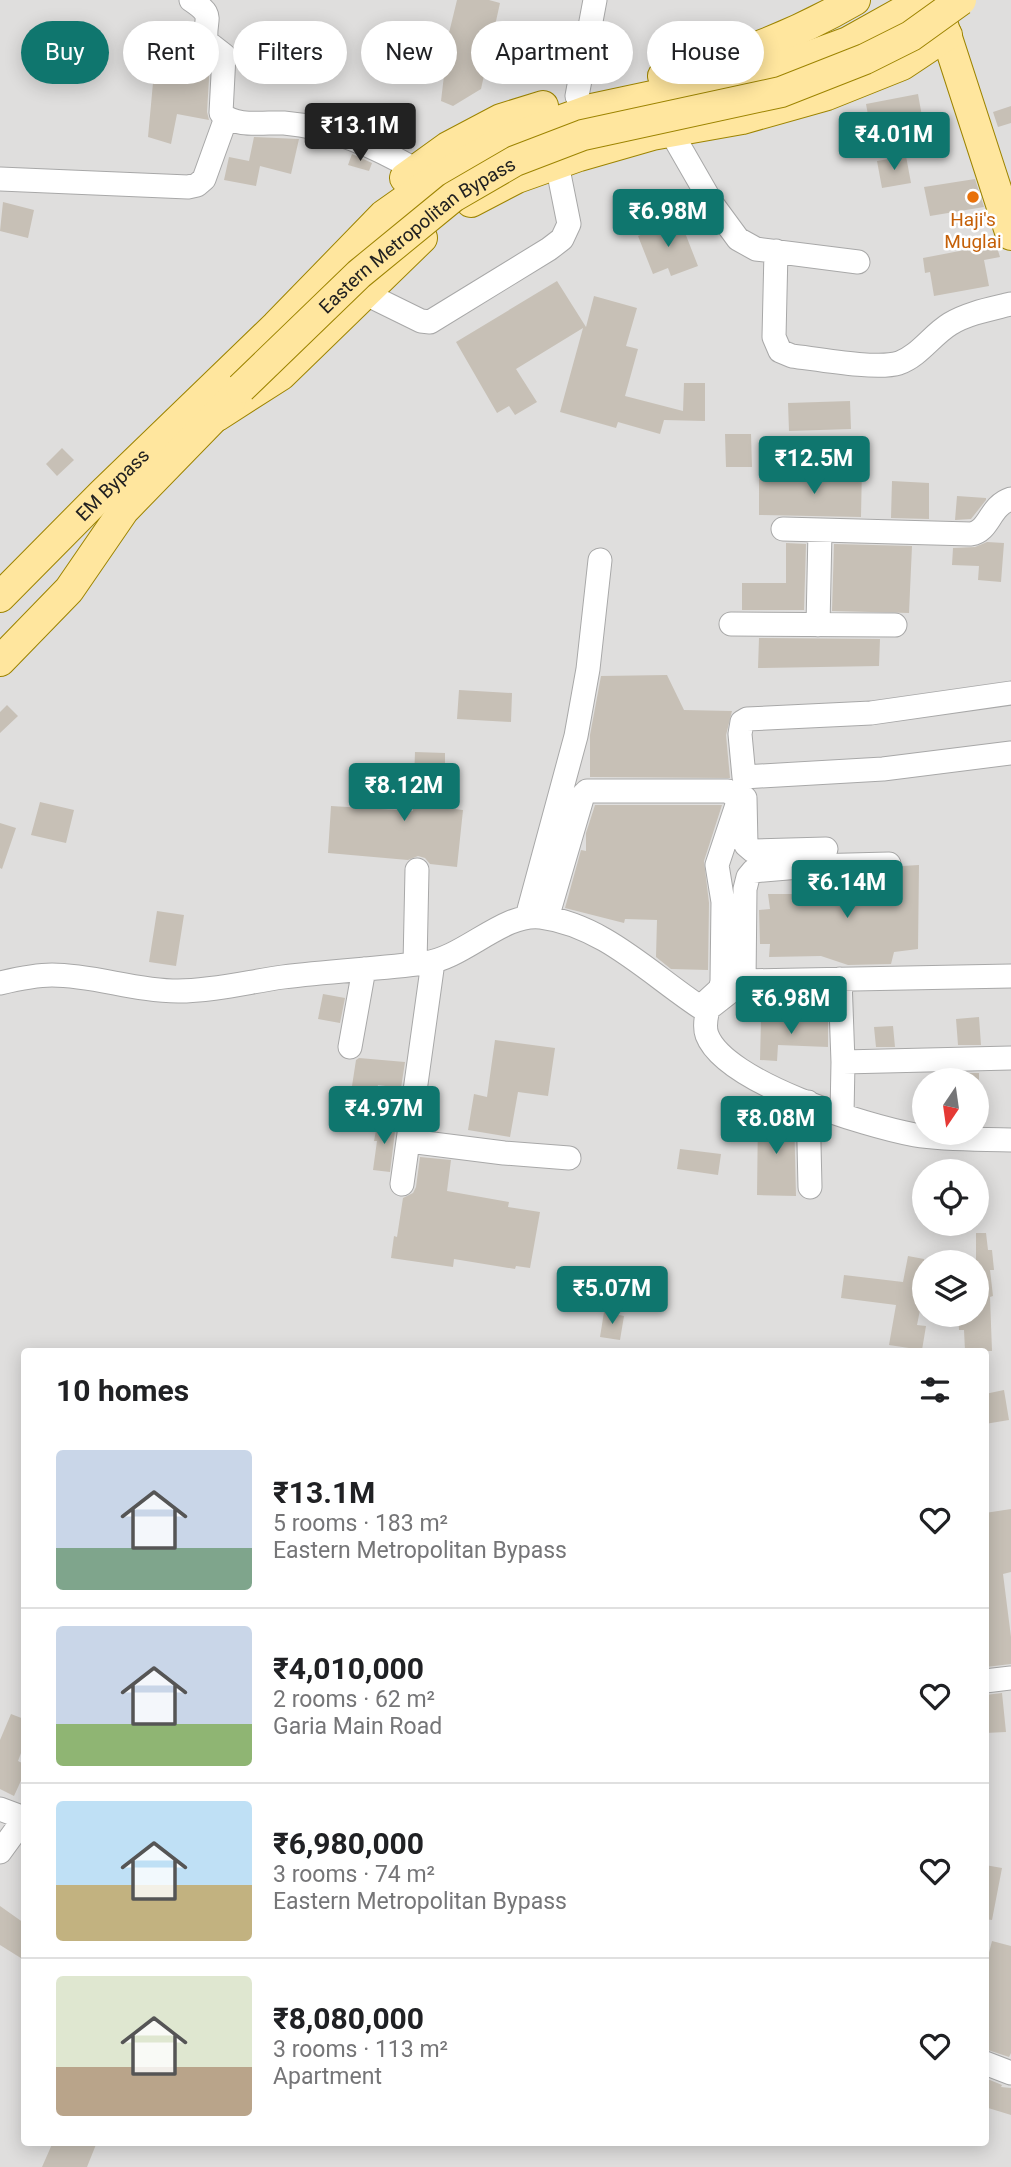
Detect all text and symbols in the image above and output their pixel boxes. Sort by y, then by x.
chip: Buy [21,21,109,84]
chip: Rent [123,21,219,84]
chip: Filters [233,21,347,84]
chip: New [361,21,457,84]
chip: Apartment [471,21,633,84]
chip: House [647,21,764,84]
pin: ₹13.1M [303,104,417,163]
text: ₹13.1M [321,112,399,139]
pin: ₹4.01M [837,113,951,172]
text: ₹4.01M [855,121,933,148]
street label: Eastern Metropolitan Bypass [314,152,519,318]
marker: Haji's Muglai [965,189,981,205]
pin: ₹6.98M [611,190,725,249]
text: ₹6.98M [629,198,707,225]
place label: Haji's Muglai [944,208,1002,253]
pin: ₹12.5M [757,436,871,496]
street label: EM Bypass [71,444,154,526]
text: ₹12.5M [775,445,853,472]
pin: ₹8.12M [347,764,461,823]
text: ₹8.12M [365,772,443,799]
pin: ₹6.14M [790,860,904,920]
text: ₹6.14M [808,869,886,896]
pin: ₹6.98M [734,976,848,1036]
text: ₹6.98M [752,985,830,1012]
north arrow [912,1068,989,1144]
map controls [912,1068,989,1327]
pin: ₹4.97M [327,1086,441,1146]
text: ₹4.97M [345,1095,423,1122]
pin: ₹8.08M [719,1096,833,1156]
text: ₹8.08M [737,1105,815,1132]
button: locate [912,1159,989,1236]
button: layers [912,1250,989,1327]
pin: ₹5.07M [555,1266,669,1326]
text: ₹5.07M [573,1275,651,1302]
icon: filters [916,1371,954,1409]
text: 10 homes [56,1373,189,1408]
text: ₹13.1M [273,1475,375,1510]
icon: home [112,1478,196,1562]
icon: heart [916,1501,954,1539]
text: 5 rooms · 183 m² [273,1510,448,1537]
text: Eastern Metropolitan Bypass [273,1537,567,1564]
text: ₹4,010,000 [273,1651,424,1686]
icon: home [112,1654,196,1738]
icon: heart [916,1677,954,1715]
text: 2 rooms · 62 m² [273,1686,435,1713]
text: Garia Main Road [273,1713,442,1740]
text: ₹6,980,000 [273,1826,424,1861]
icon: home [112,1829,196,1913]
icon: heart [916,1852,954,1890]
text: 3 rooms · 74 m² [273,1861,435,1888]
text: Eastern Metropolitan Bypass [273,1888,567,1915]
text: ₹8,080,000 [273,2001,424,2036]
icon: home [112,2004,196,2088]
icon: heart [916,2027,954,2065]
text: 3 rooms · 113 m² [273,2036,448,2063]
text: Apartment [273,2063,382,2090]

